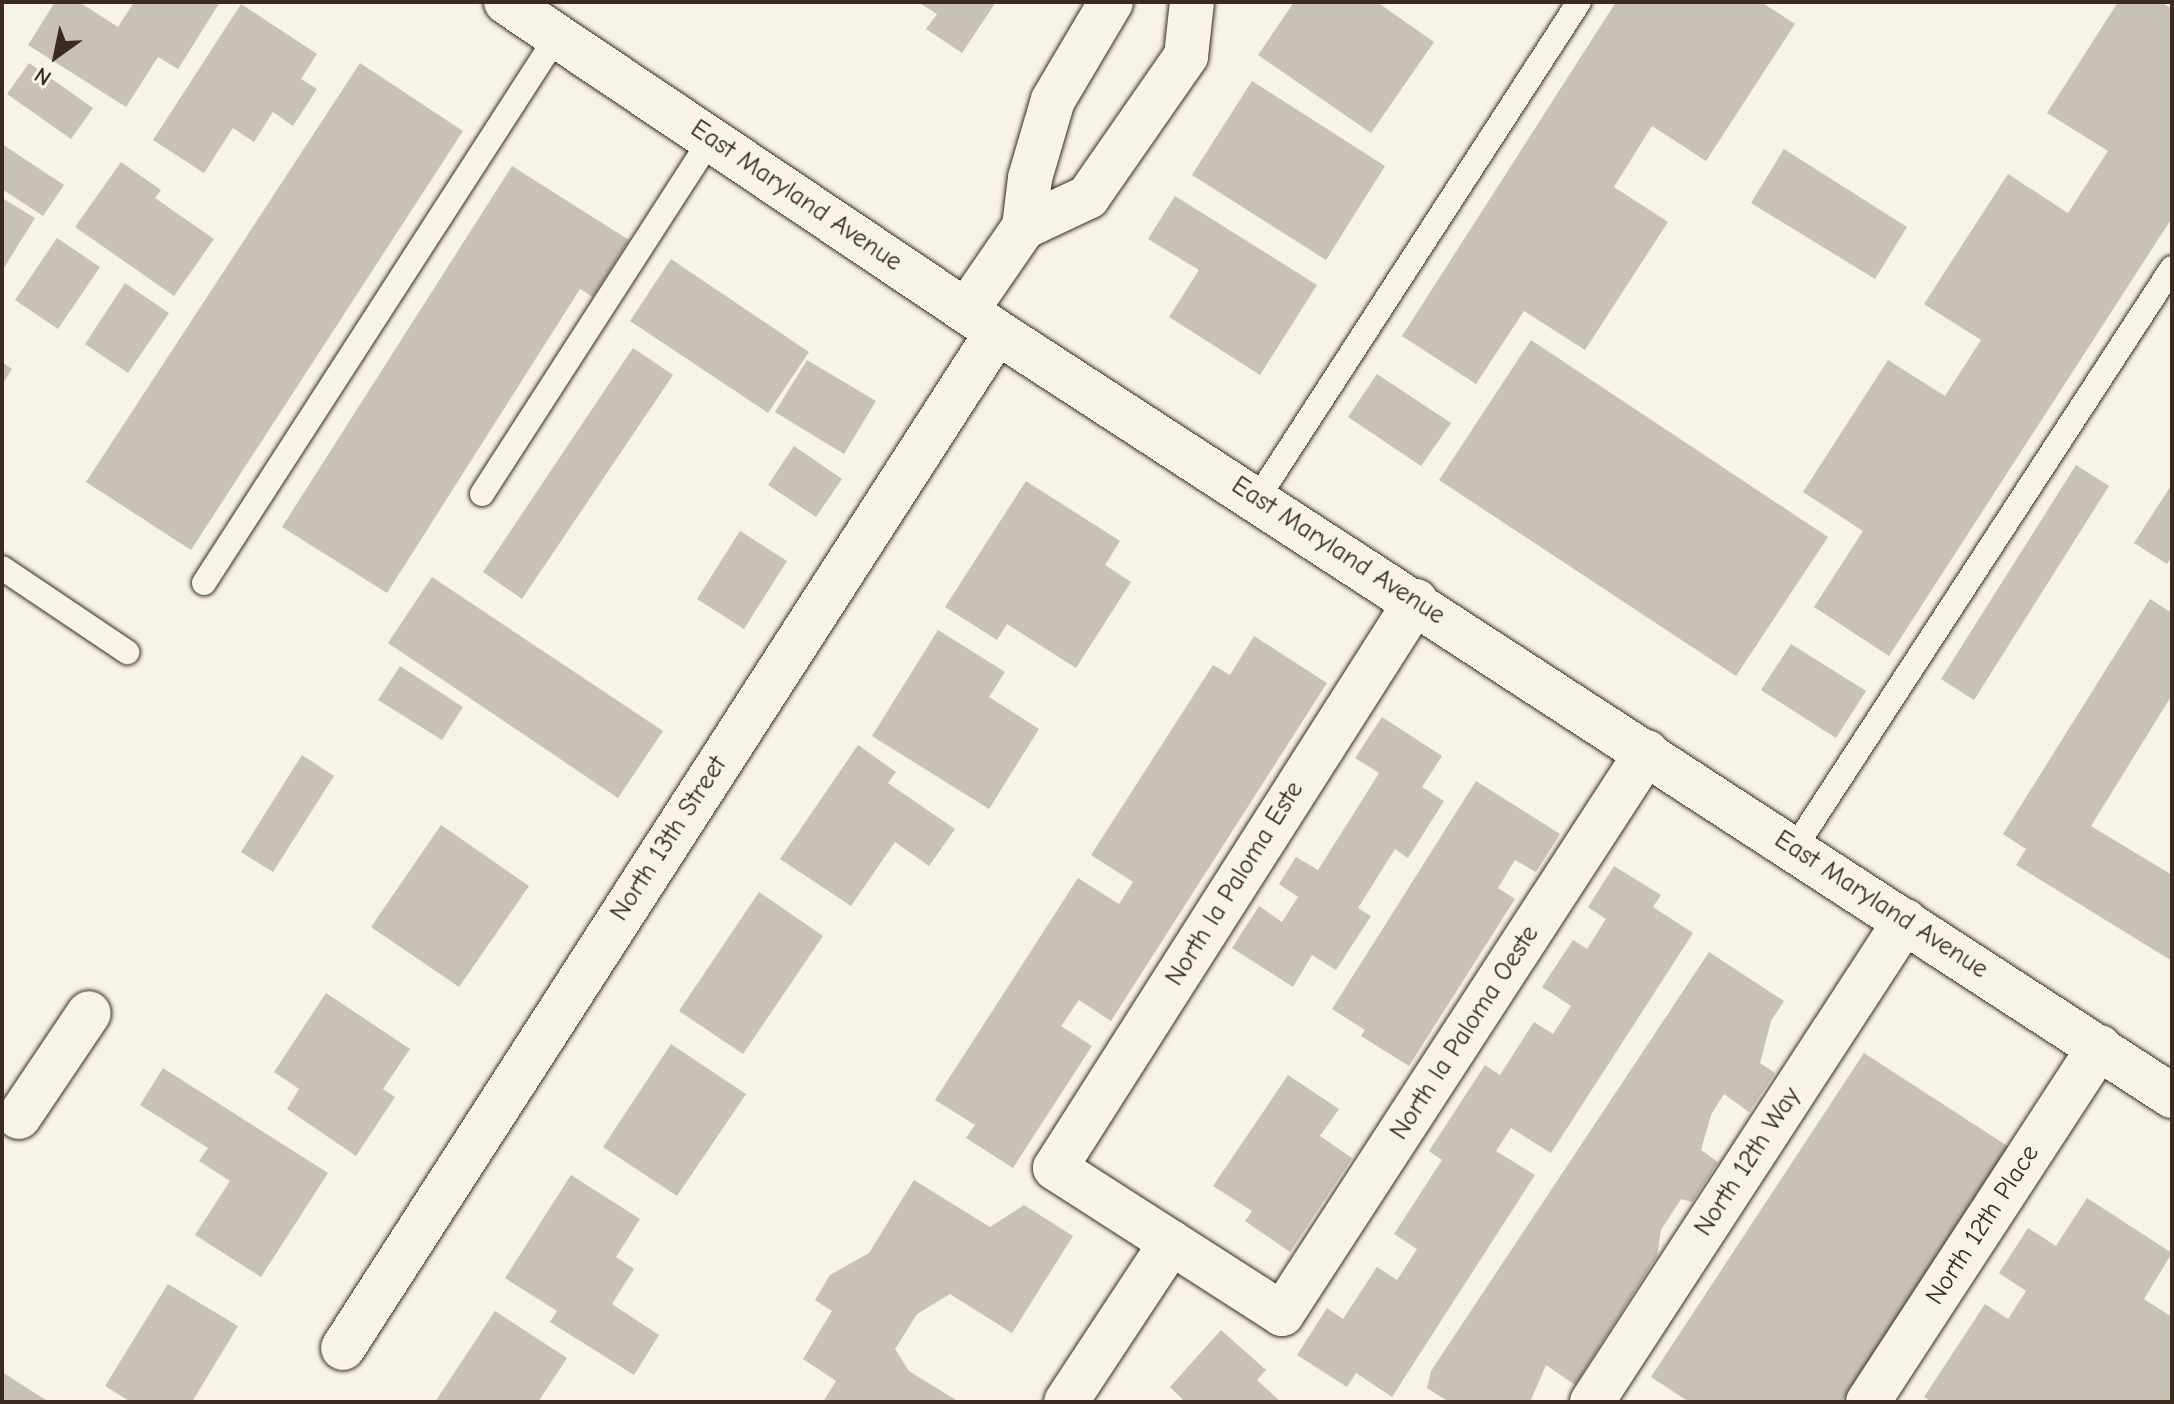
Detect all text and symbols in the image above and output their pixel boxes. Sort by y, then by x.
north arrow [16,16,96,96]
text: N [30,61,56,91]
street label: East Maryland Avenue [684,114,908,278]
street label: East Maryland Avenue [1225,470,1451,632]
street label: North 13th Street [604,751,734,927]
street label: North la Paloma Este [1159,776,1311,992]
street label: East Maryland Avenue [1768,824,1994,986]
street label: North la Paloma Oeste [1384,920,1546,1146]
street label: North 12th Way [1688,1082,1808,1242]
street label: North 12th Place [1920,1139,2046,1311]

